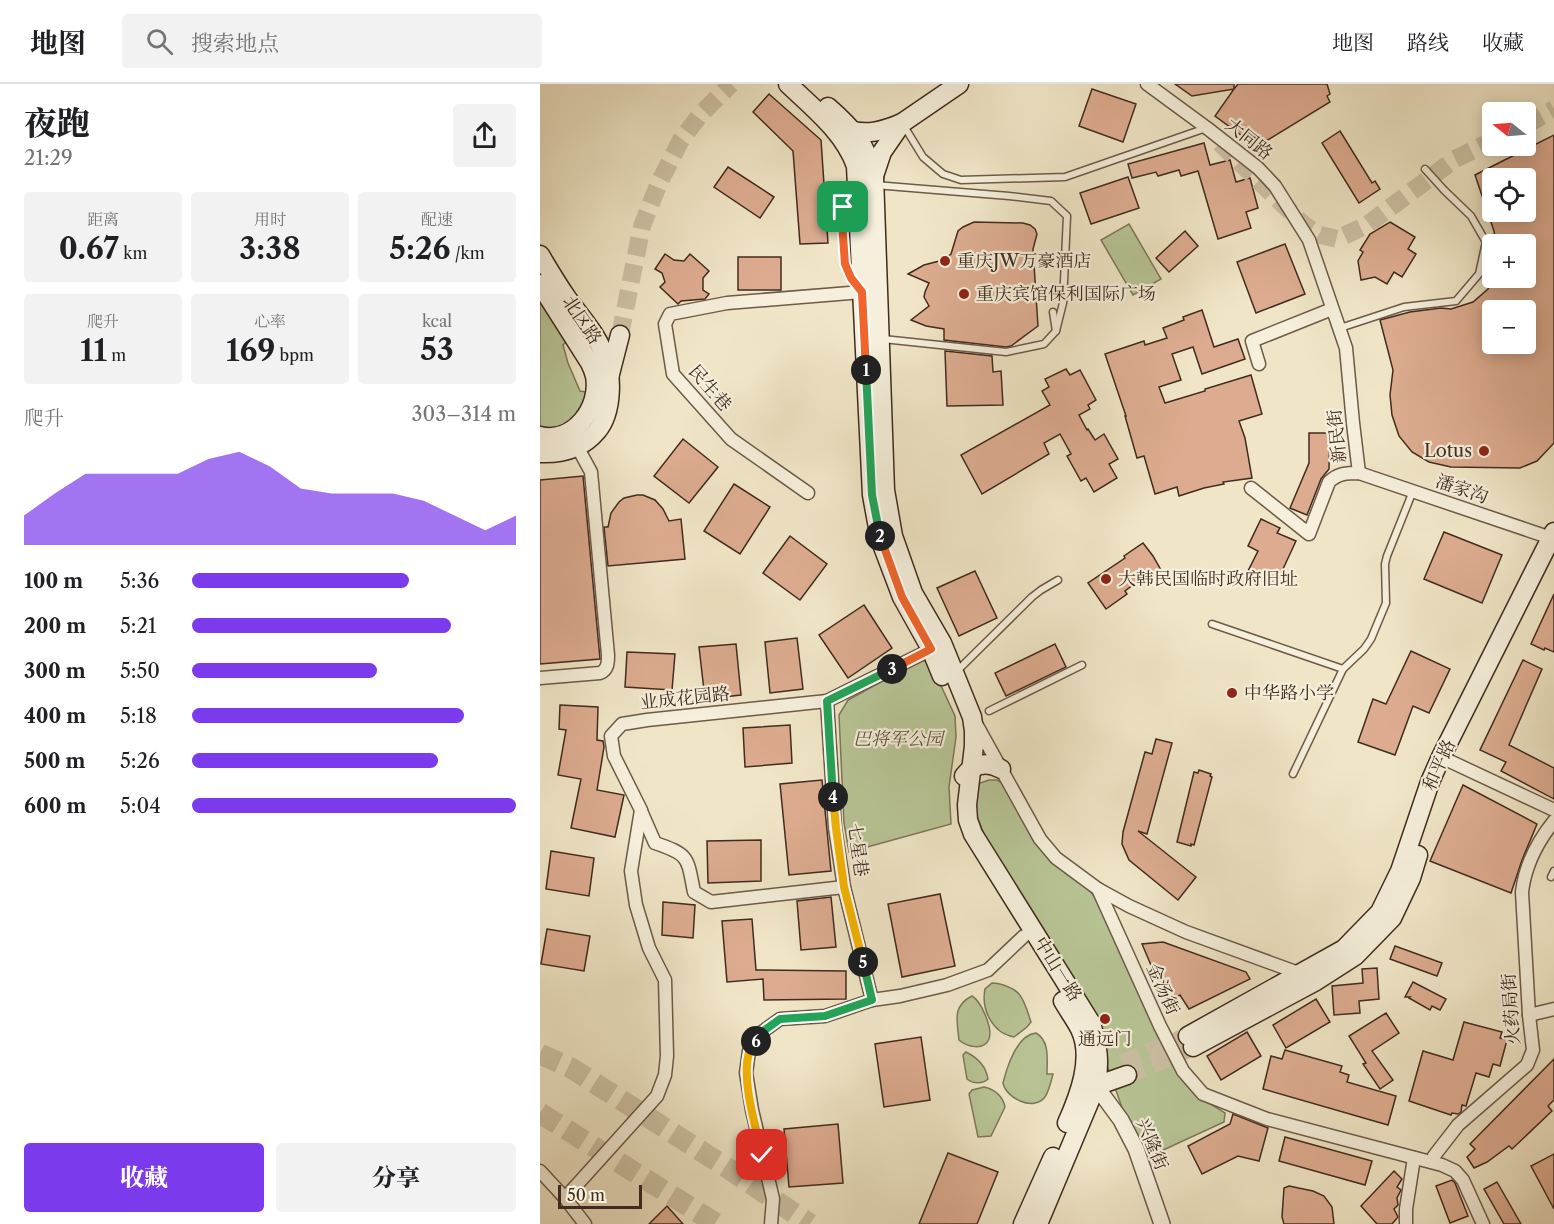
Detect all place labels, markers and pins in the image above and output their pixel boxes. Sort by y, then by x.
pin [817,181,868,232]
place label: 重庆JW万豪酒店 [957,250,1091,272]
marker: 重庆JW万豪酒店 [938,254,952,268]
place label: 重庆宾馆保利国际广场 [976,283,1156,305]
marker: 重庆宾馆保利国际广场 [957,287,971,301]
pin: 1 [851,355,881,385]
place label: Lotus [1424,440,1472,462]
marker: Lotus [1477,444,1491,458]
pin: 2 [865,521,895,551]
place label: 大韩民国临时政府旧址 [1118,568,1298,590]
marker: 大韩民国临时政府旧址 [1099,572,1113,586]
pin: 3 [877,654,907,684]
place label: 中华路小学 [1244,682,1334,704]
marker: 中华路小学 [1225,686,1239,700]
pin: 4 [818,782,848,812]
pin: 5 [848,947,878,977]
marker: 通远门 [1098,1012,1112,1026]
pin: 6 [741,1026,771,1056]
place label: 通远门 [1078,1028,1132,1050]
pin [736,1129,787,1180]

